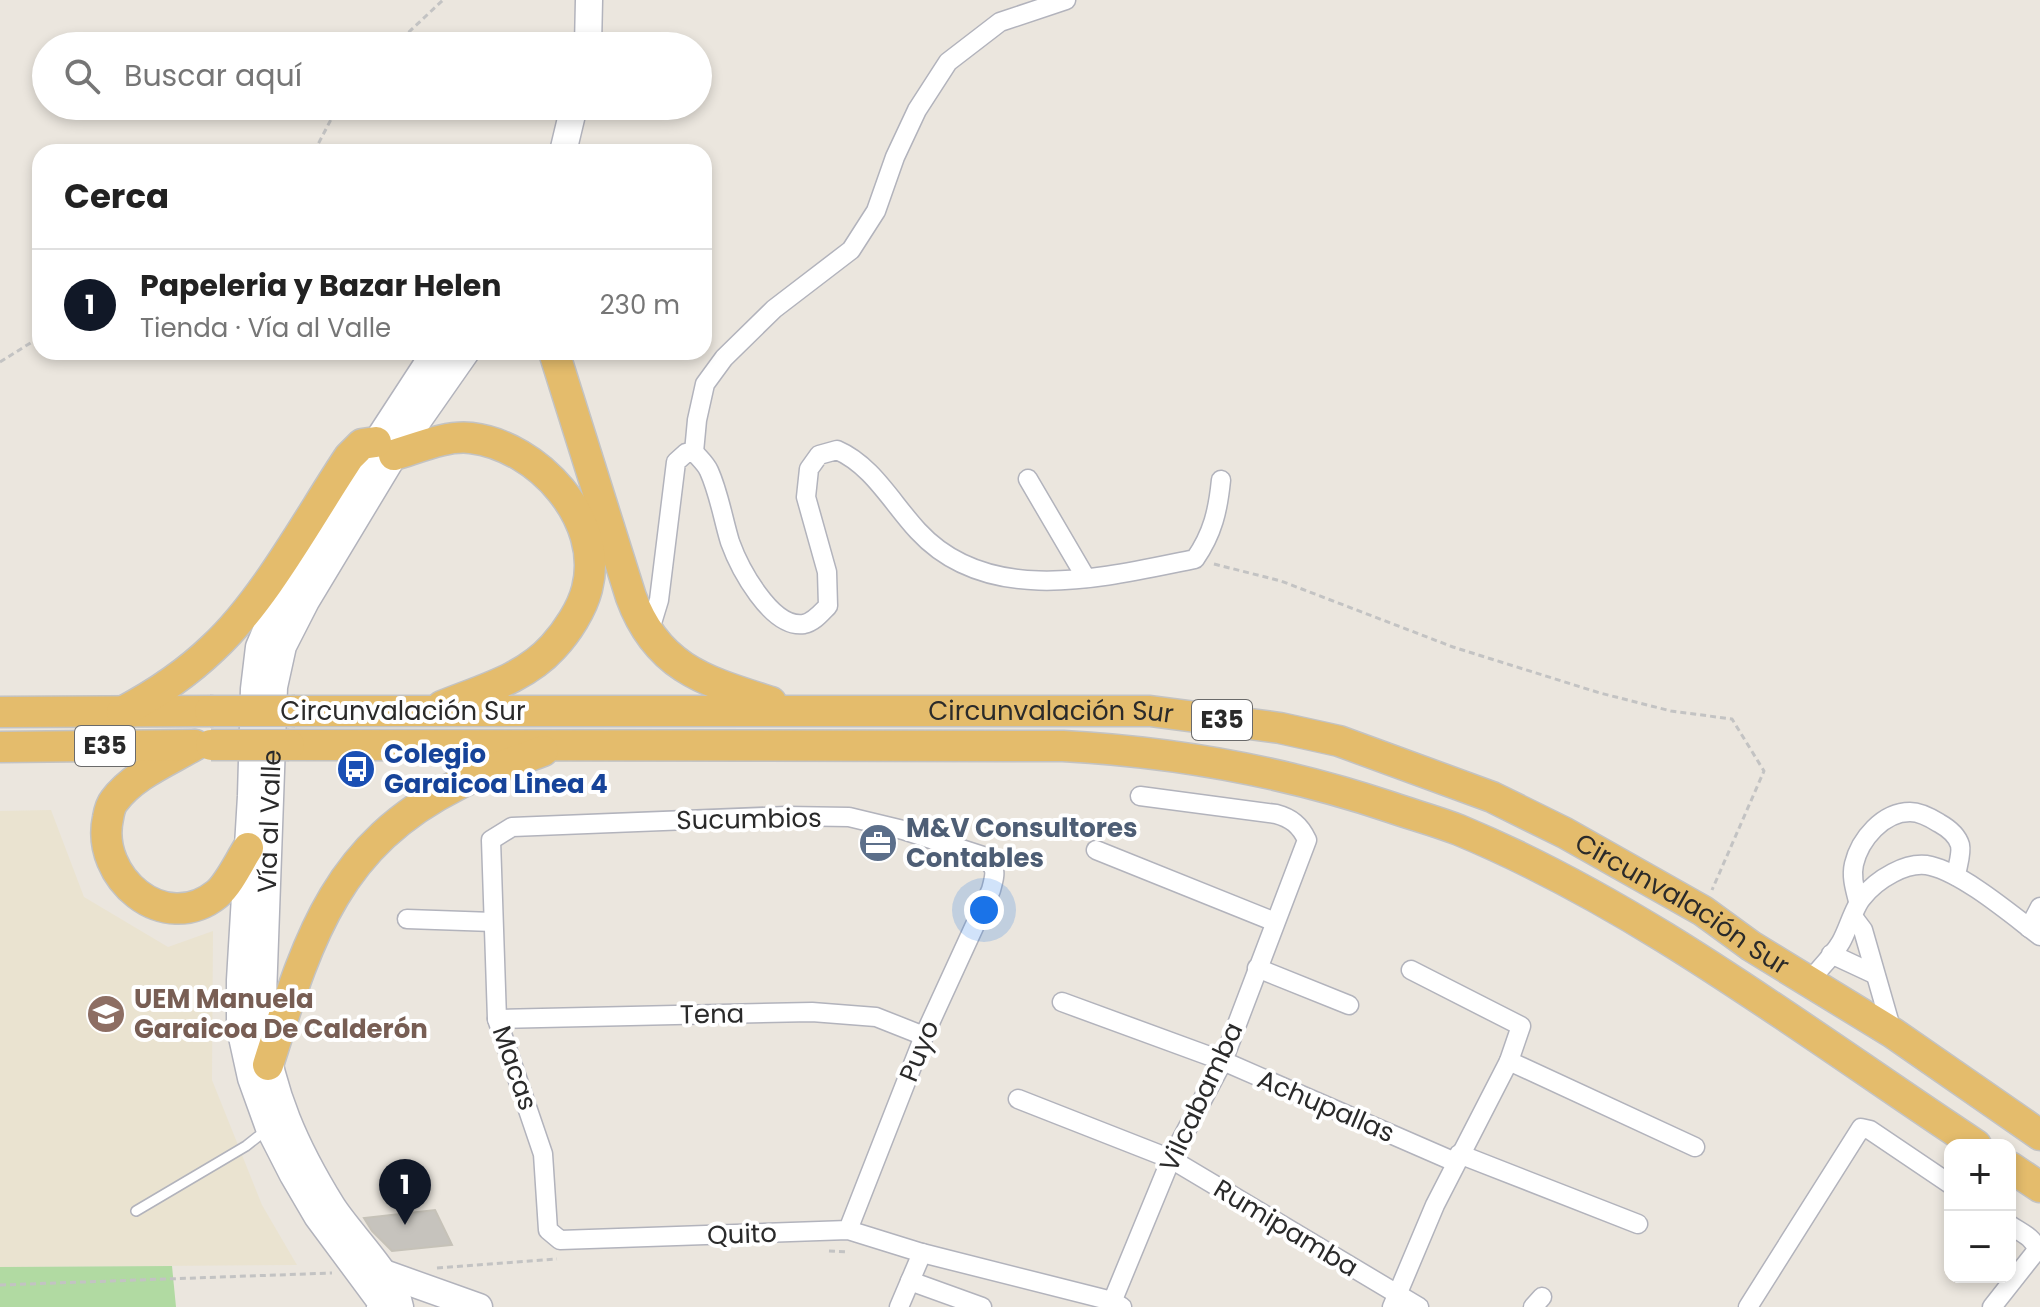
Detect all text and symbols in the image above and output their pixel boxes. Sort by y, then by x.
search box [32,32,712,120]
icon: search [60,54,104,98]
text: Buscar aquí [124,54,302,97]
text: Cerca [64,172,169,220]
text: Papeleria y Bazar Helen [140,264,502,307]
text: 1 [85,287,95,323]
text: 230 m [600,287,680,323]
text: Tienda · Vía al Valle [140,310,391,346]
street label: Circunvalación Sur [280,693,526,729]
street label: Circunvalación Sur [928,693,1176,732]
road number: E35 [1192,700,1252,740]
road number: E35 [75,726,135,766]
place label: Colegio Garaicoa Linea 4 [384,736,608,802]
bus stop icon: Colegio Garaicoa Linea 4 [335,748,377,790]
street label: Vía al Valle [249,749,290,894]
street label: Sucumbios [676,800,822,838]
place label: M&V Consultores Contables [906,810,1137,876]
office icon: M&V Consultores Contables [857,822,899,864]
street label: Circunvalación Sur [1569,824,1796,983]
your location [964,890,1004,930]
place label: UEM Manuela Garaicoa De Calderón [134,981,428,1047]
school or university icon: UEM Manuela Garaicoa De Calderón [85,993,127,1035]
street label: Tena [679,995,745,1033]
street label: Puyo [891,1015,947,1087]
street label: Vilcabamba [1151,1017,1251,1177]
street label: Macas [484,1021,546,1115]
street label: Achupallas [1252,1061,1400,1151]
map controls [1944,1139,2016,1283]
button: + [1944,1139,2016,1211]
pin: 1 [379,1159,431,1225]
street label: Rumipamba [1207,1171,1365,1285]
button: − [1944,1211,2016,1283]
street label: Quito [707,1215,777,1253]

